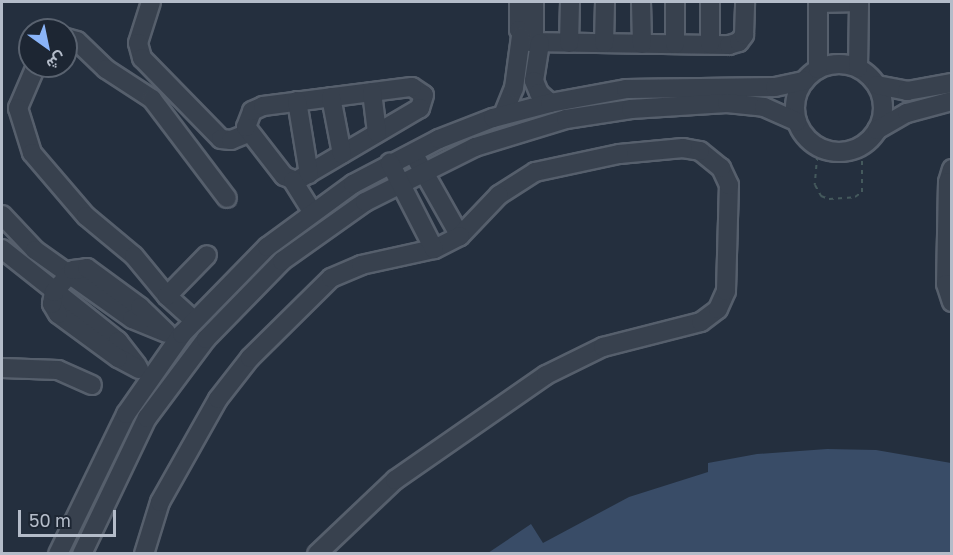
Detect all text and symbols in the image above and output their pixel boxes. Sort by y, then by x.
north arrow [18,18,78,78]
text: ش [43,48,70,75]
scale bar [21,498,118,536]
text: 50 m [29,509,71,531]

